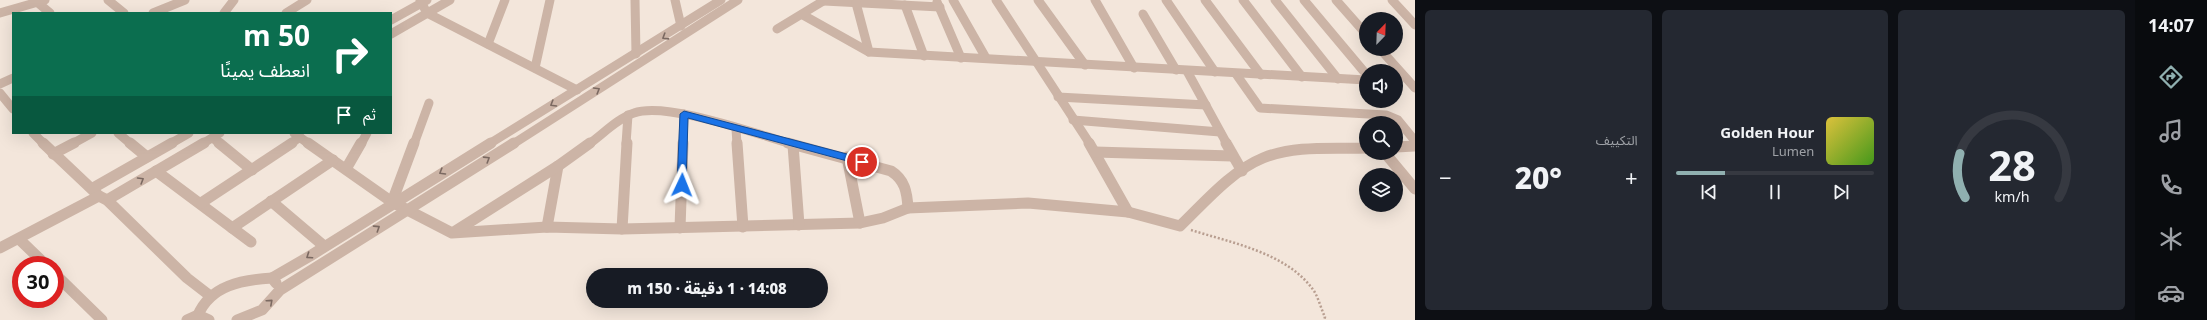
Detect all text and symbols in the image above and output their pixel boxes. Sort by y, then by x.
north arrow [1359,12,1403,56]
map controls [1359,12,1403,212]
text: 14:07 [2148,13,2194,37]
text: 50 m [243,16,310,54]
icon: right [324,28,376,80]
one-way arrow [662,32,669,39]
text: انعطف يمينًا [220,58,310,82]
icon: directions [2157,63,2185,91]
button: sound [1359,64,1403,108]
one-way arrow [593,88,600,95]
one-way arrow [550,99,557,107]
icon: arrive [333,104,355,126]
text: ثم [363,104,376,124]
button: search [1359,116,1403,160]
icon: music [2157,117,2185,145]
text: Golden Hour [1720,122,1814,142]
text: التكييف [1596,131,1638,149]
text: 28 [1988,137,2035,193]
text: Lumen [1772,142,1814,160]
pin [845,145,879,179]
icon: arrive [851,151,873,173]
one-way arrow [483,156,490,164]
text: 20° [1515,157,1562,198]
text: − [1439,162,1452,192]
text: + [1625,162,1638,192]
position arrow [661,164,703,206]
one-way arrow [439,167,446,174]
button: layers [1359,168,1403,212]
icon: phone [2157,171,2185,199]
one-way arrow [137,178,144,185]
icon: previous [1698,181,1720,203]
icon: pause [1764,181,1786,203]
icon: next [1830,181,1852,203]
text: km/h [1994,187,2029,206]
icon: climate [2157,225,2185,253]
one-way arrow [372,226,379,233]
one-way arrow [306,251,313,259]
speed limit sign: 30 [12,256,64,308]
text: 14:08 · 1 دقيقة · 150 m [627,278,787,298]
icon: car [2157,279,2185,307]
one-way arrow [265,299,273,307]

